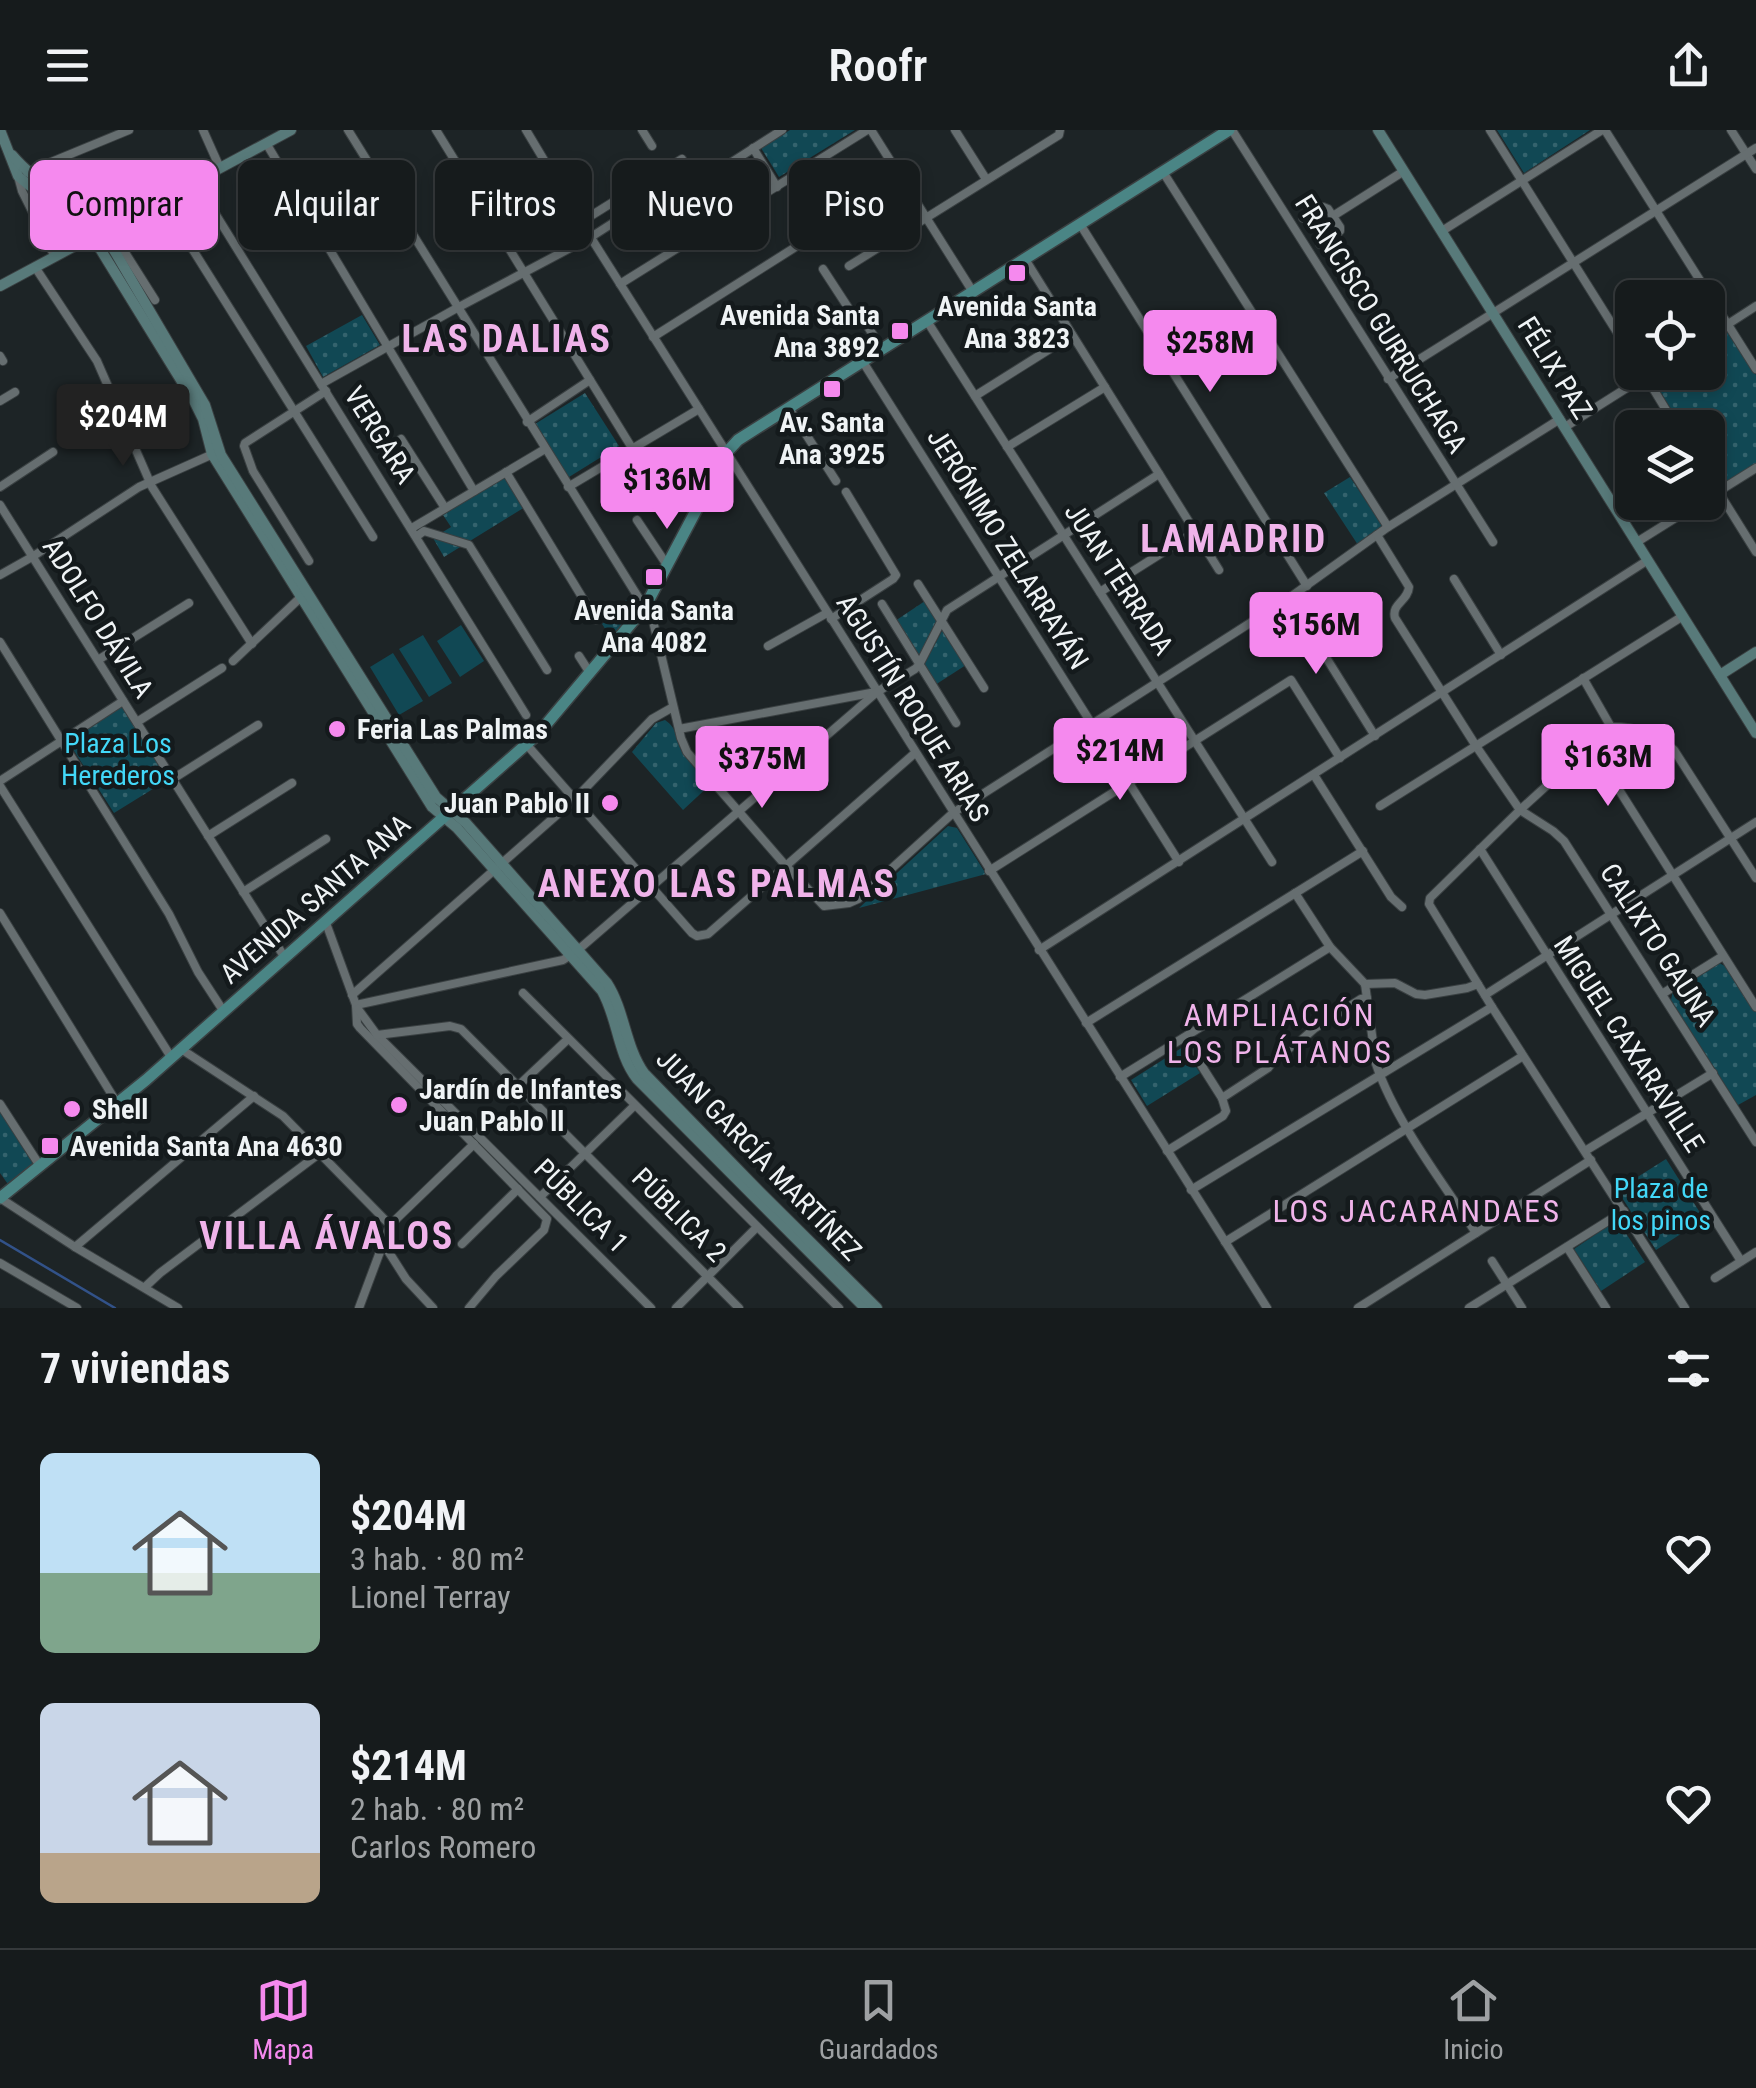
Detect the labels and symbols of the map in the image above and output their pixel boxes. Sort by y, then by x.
street label: FRANCISCO GURRUCHAGA [1288,189,1474,459]
marker: Avenida Santa Ana 3823 [1006,262,1028,284]
place label: Avenida Santa Ana 3823 [937,290,1097,355]
place label: Avenida Santa Ana 3892 [720,299,880,364]
pin: $258M [1140,310,1280,395]
street label: FÉLIX PAZ [1511,311,1599,425]
district label: LAS DALIAS [401,317,613,361]
marker: Avenida Santa Ana 3892 [889,320,911,342]
marker: Av. Santa Ana 3925 [821,378,843,400]
street label: VERGARA [337,380,423,490]
pin: $204M [53,384,193,469]
place label: Av. Santa Ana 3925 [779,406,885,471]
street label: JERÓNIMO ZELARRAYÁN [920,423,1096,675]
pin: $136M [597,447,737,532]
street label: JUAN TERRADA [1058,497,1180,661]
district label: LAMADRID [1140,517,1328,561]
street label: ADOLFO DÁVILA [36,532,160,704]
marker: Avenida Santa Ana 4082 [643,566,665,588]
street label: AGUSTÍN ROQUE ARIAS [830,588,996,828]
pin: $156M [1246,592,1386,677]
place label: Avenida Santa Ana 4082 [574,594,734,659]
place label: Feria Las Palmas [357,713,548,746]
marker: Feria Las Palmas [326,718,348,740]
pin: $214M [1050,718,1190,803]
pin: $163M [1538,724,1678,809]
pin: $375M [692,726,832,811]
park label: Plaza Los Herederos [61,727,175,792]
place label: Juan Pablo II [444,787,590,820]
marker: Juan Pablo II [599,792,621,814]
street label: AVENIDA SANTA ANA [213,808,417,990]
street label: CALIXTO GAUNA [1593,857,1723,1033]
district label: ANEXO LAS PALMAS [537,862,897,906]
street label: MIGUEL CAXARAVILLE [1547,930,1711,1158]
district label: AMPLIACIÓN LOS PLÁTANOS [1167,996,1393,1071]
street label: JUAN GARCÍA MARTÍNEZ [650,1042,868,1268]
place label: Jardín de Infantes Juan Pablo ll [419,1073,622,1138]
place label: Shell [92,1093,148,1126]
marker: Jardín de Infantes Juan Pablo ll [388,1094,410,1116]
marker: Shell [61,1098,83,1120]
place label: Avenida Santa Ana 4630 [70,1130,343,1163]
marker: Avenida Santa Ana 4630 [39,1135,61,1157]
street label: PÚBLICA 1 [527,1152,635,1260]
street label: PÚBLICA 2 [625,1161,733,1269]
park label: Plaza de los pinos [1611,1172,1711,1237]
district label: LOS JACARANDAES [1272,1192,1562,1230]
district label: VILLA ÁVALOS [199,1214,455,1258]

